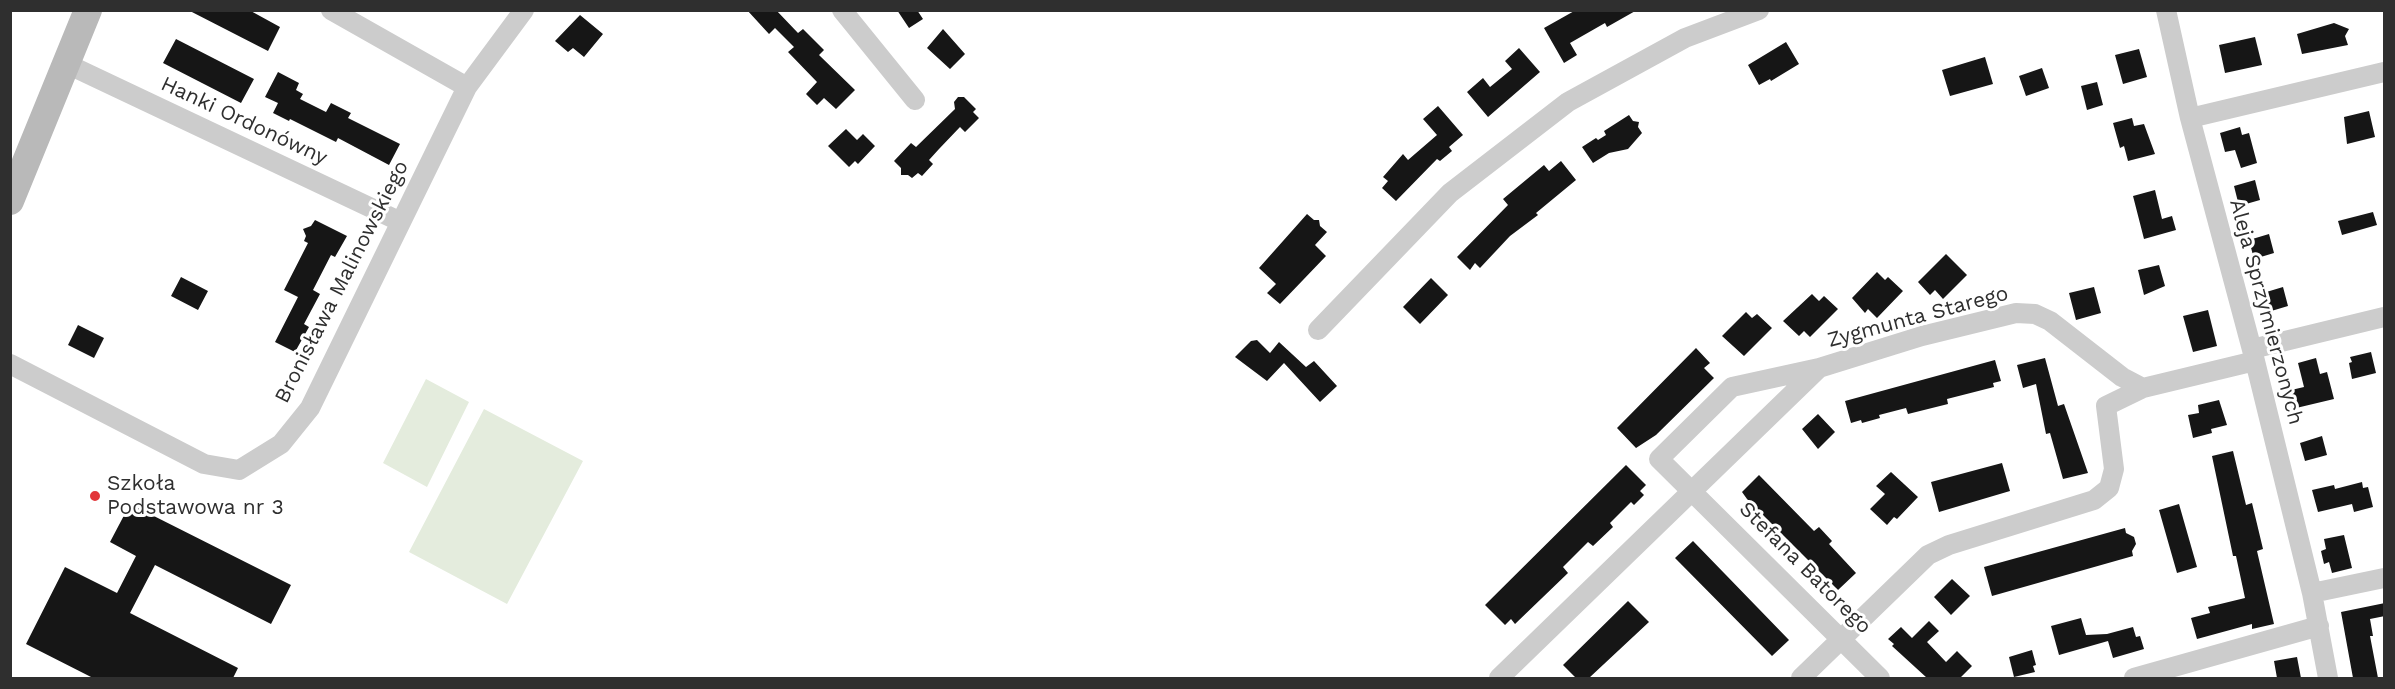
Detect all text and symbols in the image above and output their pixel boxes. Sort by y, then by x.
street label: Hanki Ordonówny [157,71,331,171]
street label: Bronisława Malinowskiego [270,157,414,407]
street label: Aleja Sprzymierzonych [2224,196,2308,428]
street label: Zygmunta Starego [1825,281,2011,353]
place label: Szkoła Podstawowa nr 3 [107,471,284,521]
marker: Szkoła Podstawowa nr 3 [88,489,102,503]
street label: Stefana Batorego [1734,497,1876,639]

